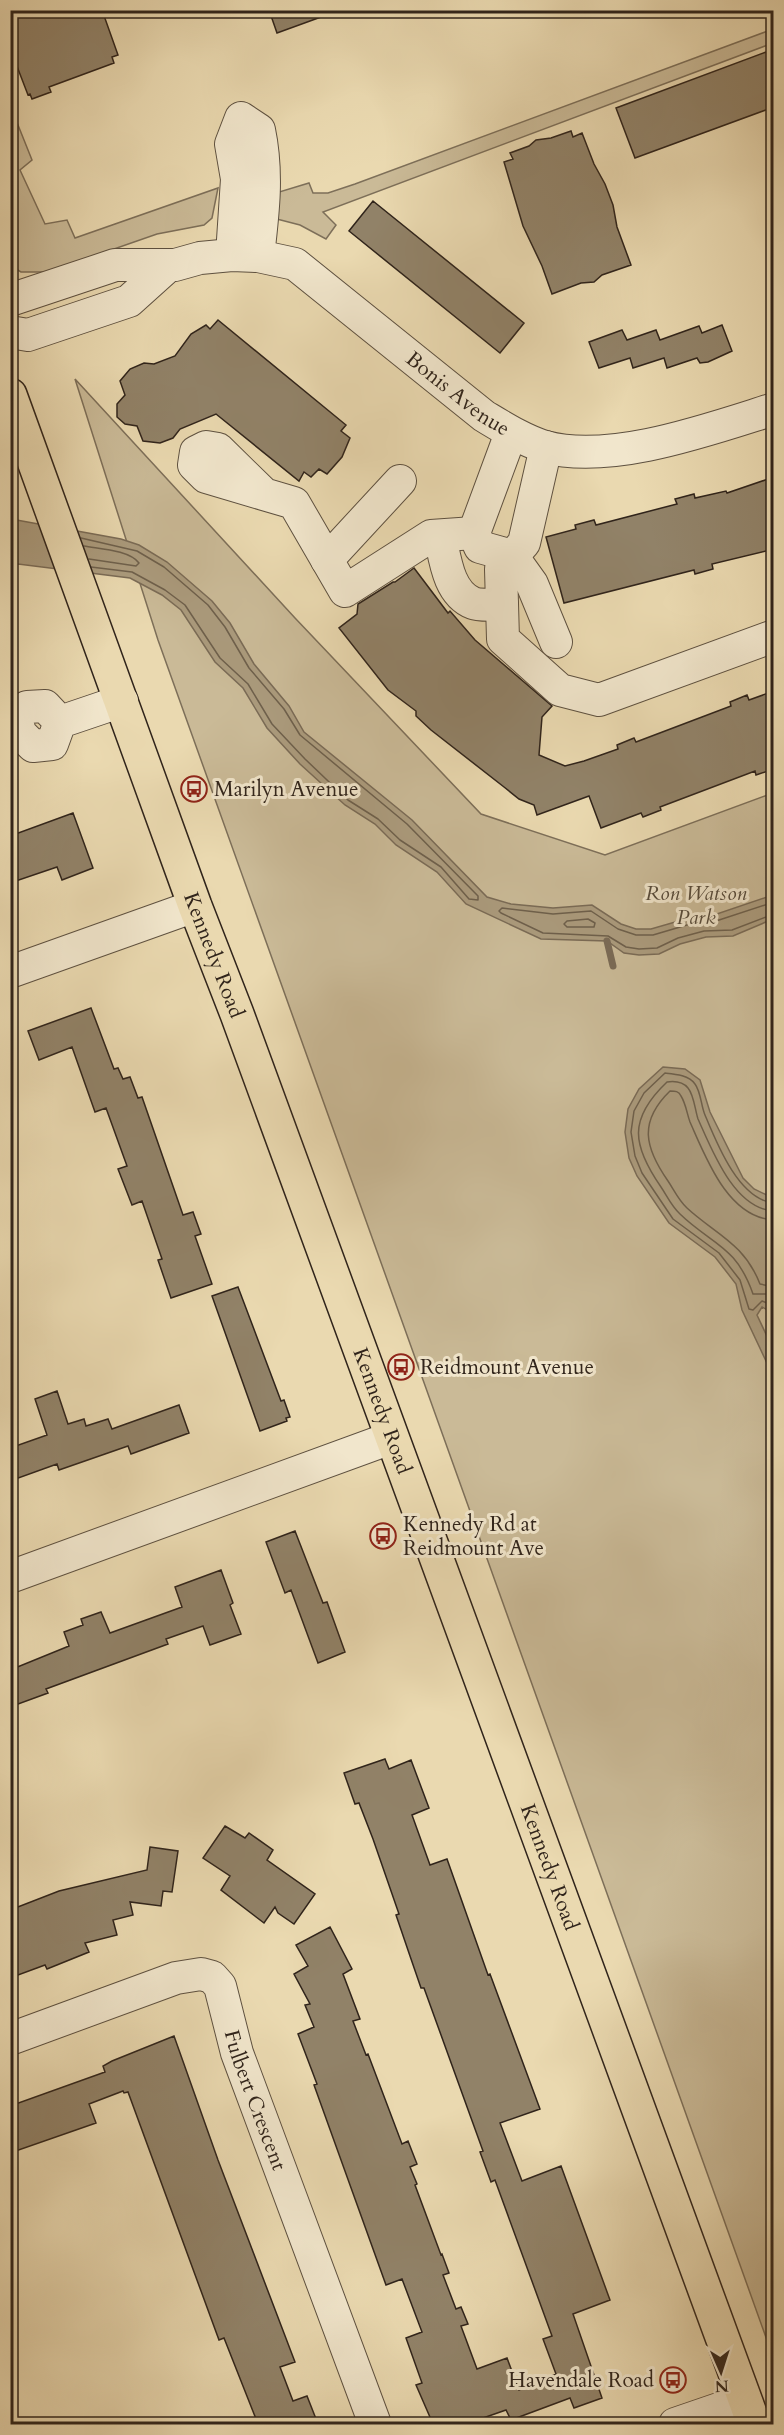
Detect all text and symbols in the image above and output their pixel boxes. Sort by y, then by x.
street label: Bonis Avenue [400,345,515,443]
bus stop icon: Marilyn Avenue [179,774,209,804]
place label: Marilyn Avenue [214,775,359,804]
park label: Ron Watson Park [645,879,747,932]
street label: Kennedy Road [176,888,251,1022]
street label: Kennedy Road [346,1344,418,1478]
bus stop icon: Reidmount Avenue [386,1352,416,1382]
place label: Reidmount Avenue [420,1353,594,1382]
place label: Kennedy Rd at Reidmount Ave [403,1510,544,1563]
bus stop icon: Kennedy Rd at Reidmount Ave [368,1521,398,1551]
street label: Kennedy Road [513,1800,586,1935]
street label: Fulbert Crescent [217,2027,294,2175]
north arrow [691,2342,751,2402]
bus stop icon: Havendale Road [658,2365,688,2395]
place label: Havendale Road [508,2366,654,2395]
text: N [714,2375,729,2397]

